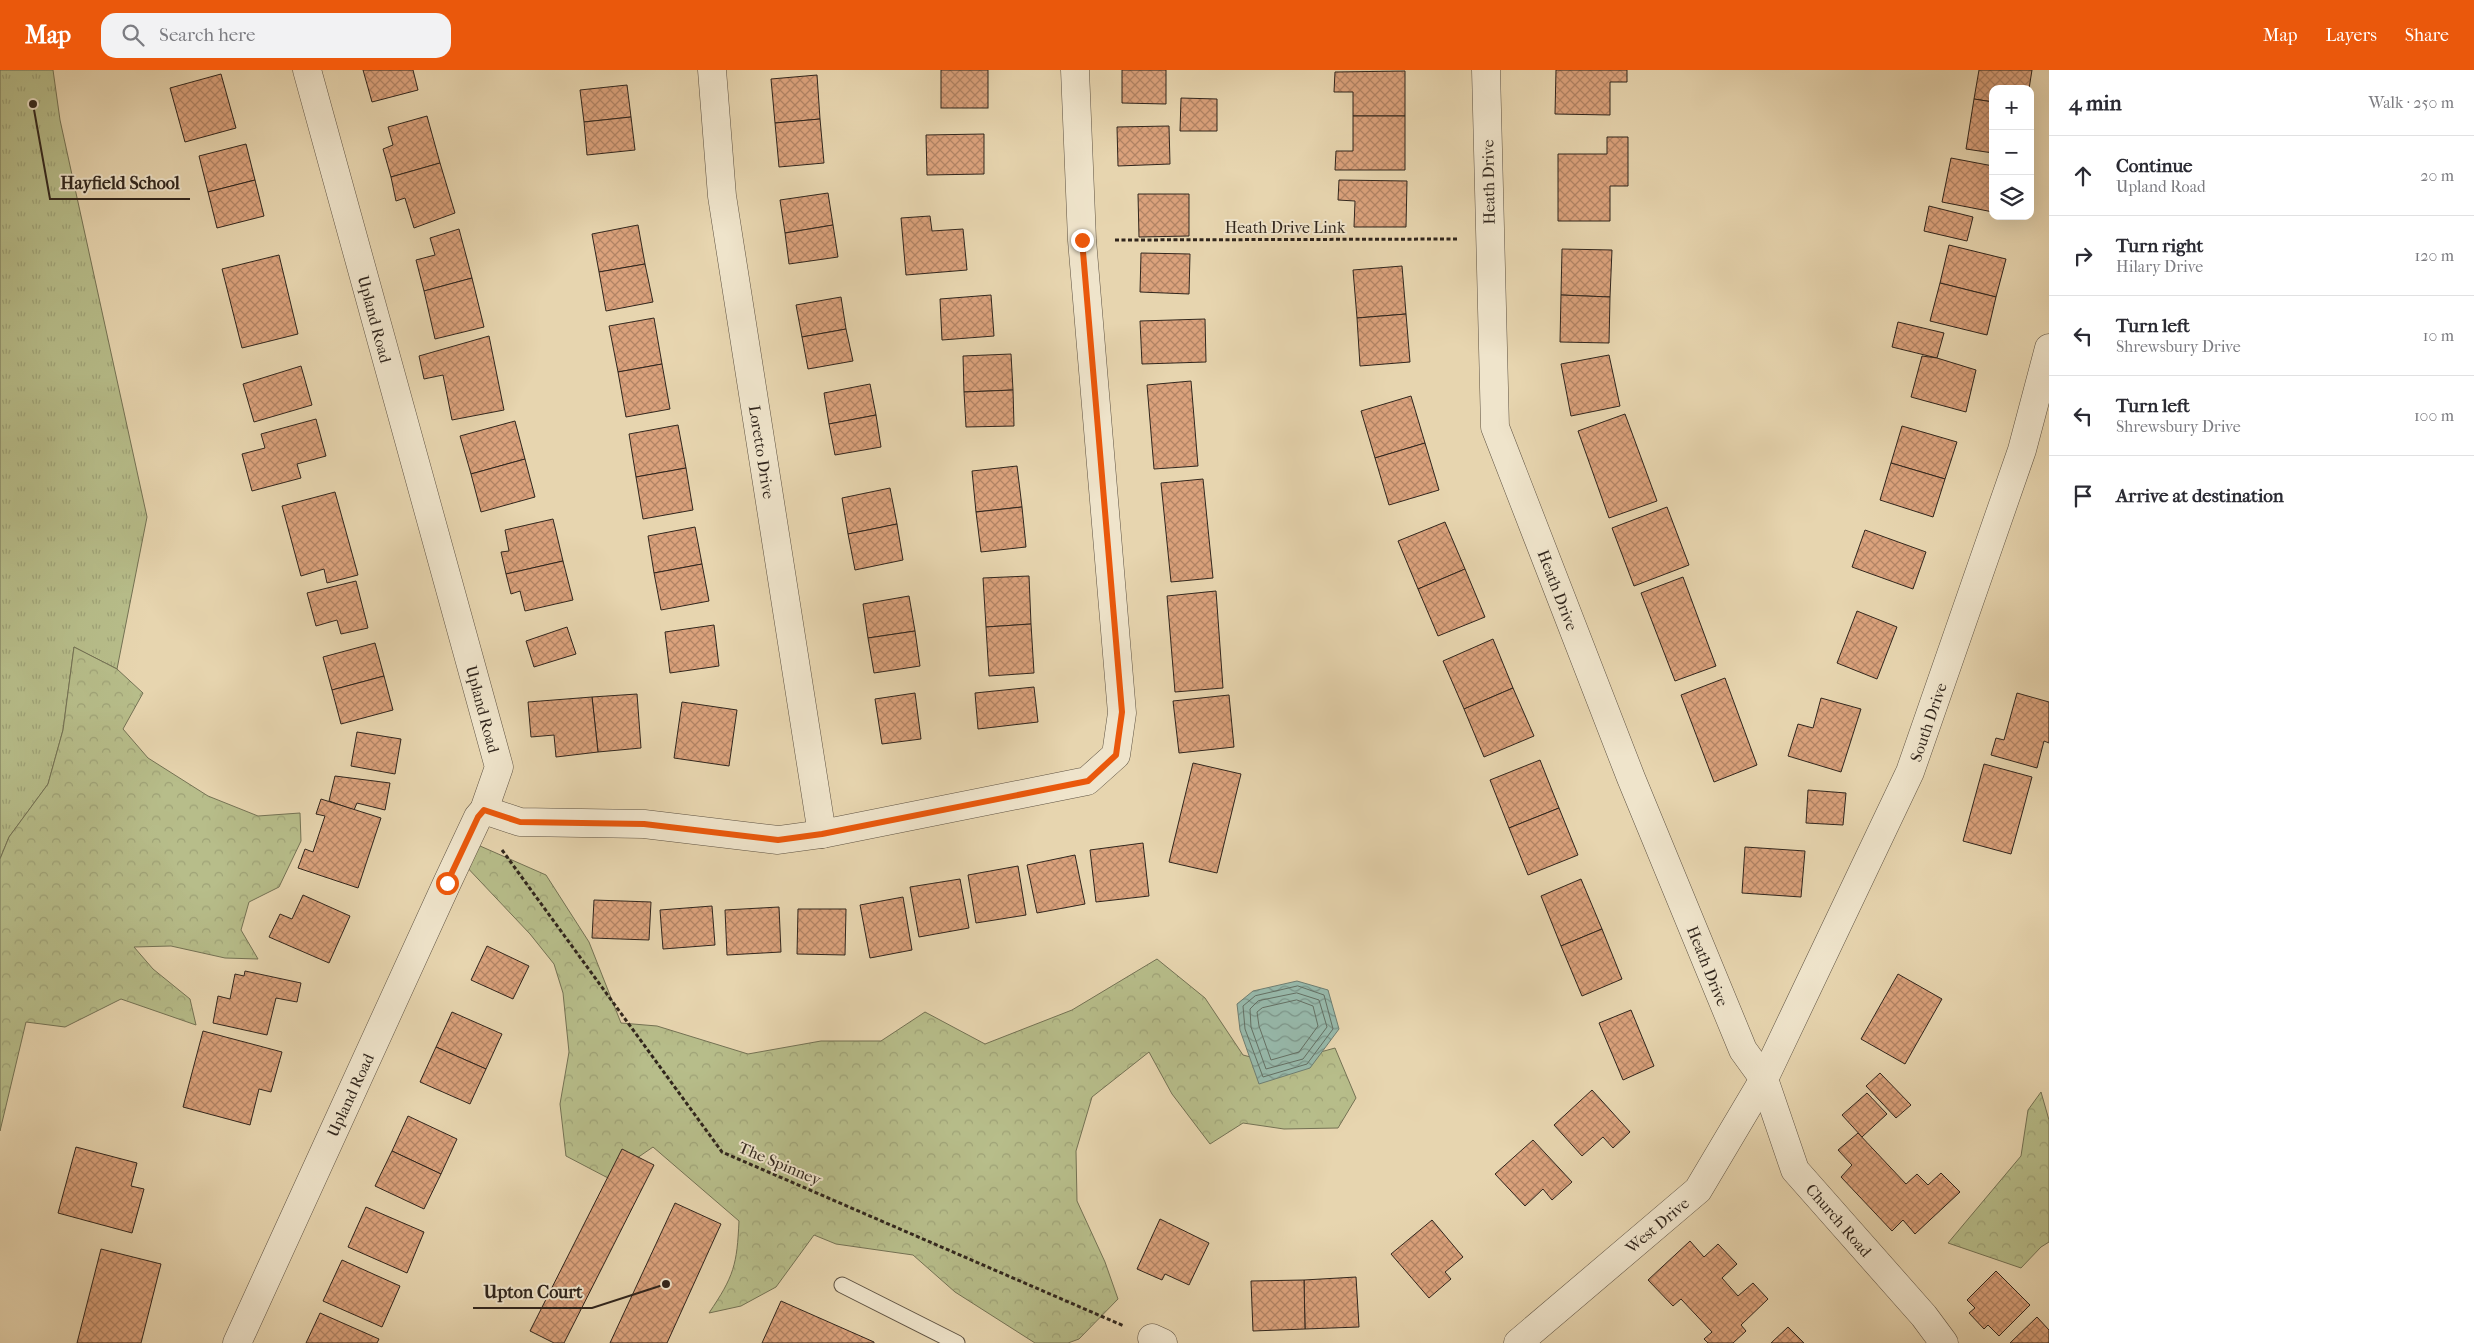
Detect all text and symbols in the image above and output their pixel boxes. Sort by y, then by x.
search box [101,13,451,58]
text: Map [25,21,71,49]
icon: search [119,21,147,49]
text: Search here [159,24,255,46]
text: Map [2263,25,2297,46]
text: Layers [2325,25,2377,46]
text: Share [2405,25,2449,46]
map controls [1989,85,2034,220]
button: + [1989,85,2034,130]
text: 4 min [2069,91,2122,115]
text: Walk · 250 m [2369,93,2454,112]
button: − [1989,130,2034,175]
street label: Heath Drive [1478,139,1499,225]
text: Continue [2116,155,2192,177]
icon: ahead [2069,162,2097,190]
callout: Hayfield School [50,166,190,199]
text: 20 m [2420,166,2454,185]
text: Hayfield School [60,173,181,194]
button: layers [1989,175,2034,220]
text: Upland Road [2116,177,2206,196]
street label: Heath Drive Link [1225,218,1346,237]
route end [1071,229,1094,252]
text: Turn right [2116,235,2203,257]
icon: right [2069,242,2097,270]
text: 120 m [2415,246,2454,265]
text: Hilary Drive [2116,257,2203,276]
street label: Upland Road [354,273,395,365]
text: Turn left [2116,315,2190,337]
icon: left [2069,322,2097,350]
text: 10 m [2423,326,2454,345]
text: Shrewsbury Drive [2116,337,2241,356]
text: Turn left [2116,395,2190,417]
icon: left [2069,402,2097,430]
street label: Loretto Drive [745,404,778,500]
text: 100 m [2414,406,2454,425]
text: Shrewsbury Drive [2116,417,2241,436]
icon: arrive [2069,482,2097,510]
text: Arrive at destination [2116,485,2284,507]
street label: Heath Drive [1533,547,1582,633]
street label: Upland Road [462,663,503,755]
street label: South Drive [1906,680,1951,764]
route start [436,872,459,895]
street label: Heath Drive [1683,923,1732,1009]
street label: Upland Road [323,1050,378,1140]
street label: The Spinney [736,1138,824,1190]
street label: Church Road [1802,1180,1876,1261]
street label: West Drive [1621,1193,1693,1258]
callout: Upton Court [473,1275,592,1308]
text: Upton Court [483,1282,583,1303]

